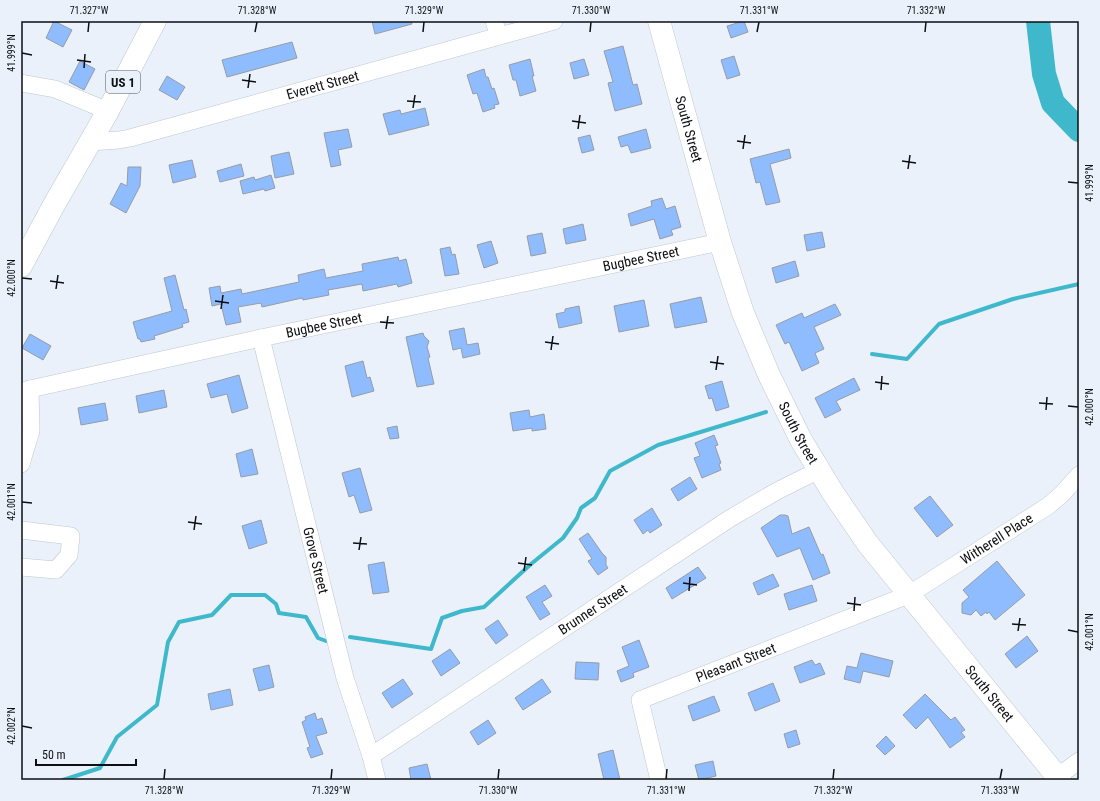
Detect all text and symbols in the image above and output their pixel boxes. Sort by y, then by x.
text: 71.327°W [70,5,109,16]
text: 71.328°W [238,5,277,16]
text: 71.329°W [405,5,444,16]
text: 71.330°W [572,5,611,16]
text: 71.331°W [740,5,779,16]
text: 71.332°W [907,5,946,16]
text: 41.999°N [6,34,17,72]
street label: Everett Street [285,67,361,102]
road number: US 1 [106,71,140,93]
street label: South Street [672,94,706,164]
text: 41.999°N [1084,164,1095,202]
street label: Bugbee Street [601,243,681,274]
text: 42.000°N [6,259,17,297]
street label: Bugbee Street [284,309,363,341]
text: 42.000°N [1084,388,1095,426]
street label: South Street [775,399,822,467]
text: 42.001°N [6,483,17,521]
street label: Witherell Place [957,510,1036,568]
street label: Grove Street [300,525,332,595]
street label: Brunner Street [555,581,630,638]
text: 42.001°N [1084,613,1095,651]
street label: Pleasant Street [693,640,778,685]
street label: South Street [962,662,1017,725]
text: 42.002°N [6,707,17,745]
scale bar [36,741,136,767]
text: 50 m [42,748,66,762]
text: 71.328°W [145,785,184,796]
text: 71.329°W [312,785,351,796]
text: 71.330°W [479,785,518,796]
text: 71.331°W [647,785,686,796]
text: 71.332°W [814,785,853,796]
text: 71.333°W [981,785,1020,796]

